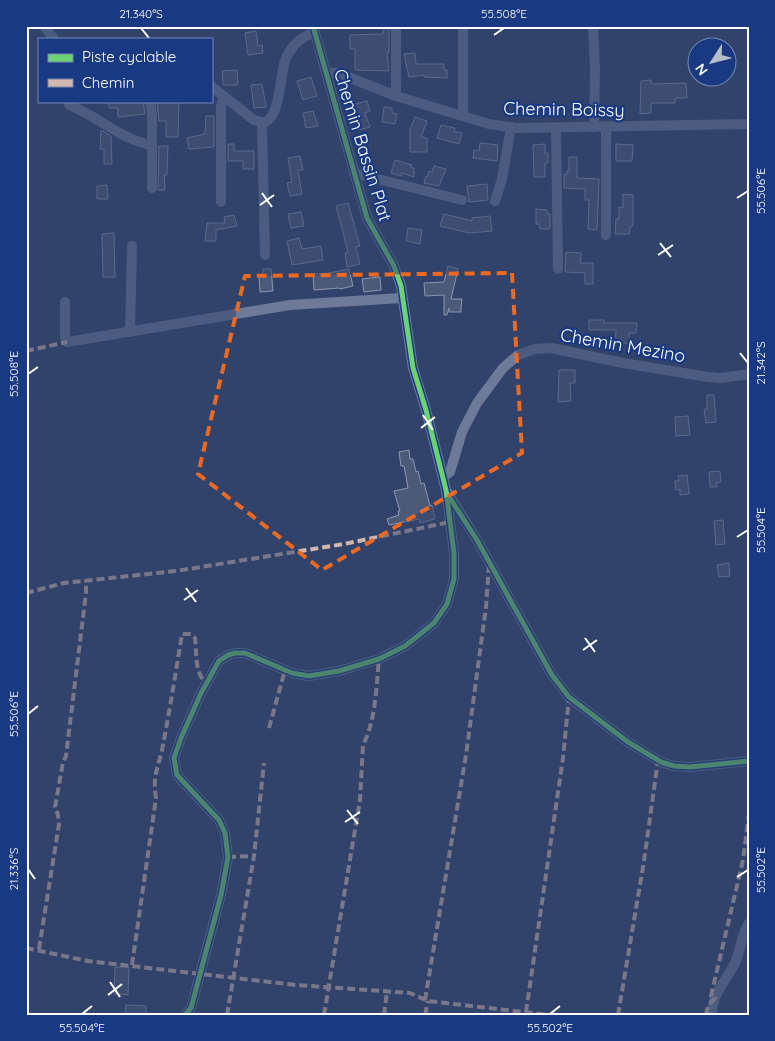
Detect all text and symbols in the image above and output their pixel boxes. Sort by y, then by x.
text: 21.340°S [119,6,163,21]
text: 55.508°E [481,6,527,21]
legend [38,38,212,102]
north arrow [688,38,738,88]
text: Piste cyclable [82,47,176,66]
text: N [691,60,712,79]
street label: Chemin Bassin Plat [329,66,397,224]
text: Chemin [82,73,134,92]
street label: Chemin Boissy [503,96,625,122]
text: 55.506°E [753,168,768,214]
street label: Chemin Mezino [559,323,687,367]
text: 21.342°S [753,341,768,385]
text: 55.508°E [6,351,21,397]
text: 55.504°E [753,507,768,553]
text: 55.506°E [6,691,21,737]
text: 21.336°S [6,847,21,891]
text: 55.502°E [753,847,768,893]
text: 55.504°E [59,1020,105,1035]
text: 55.502°E [527,1020,573,1035]

